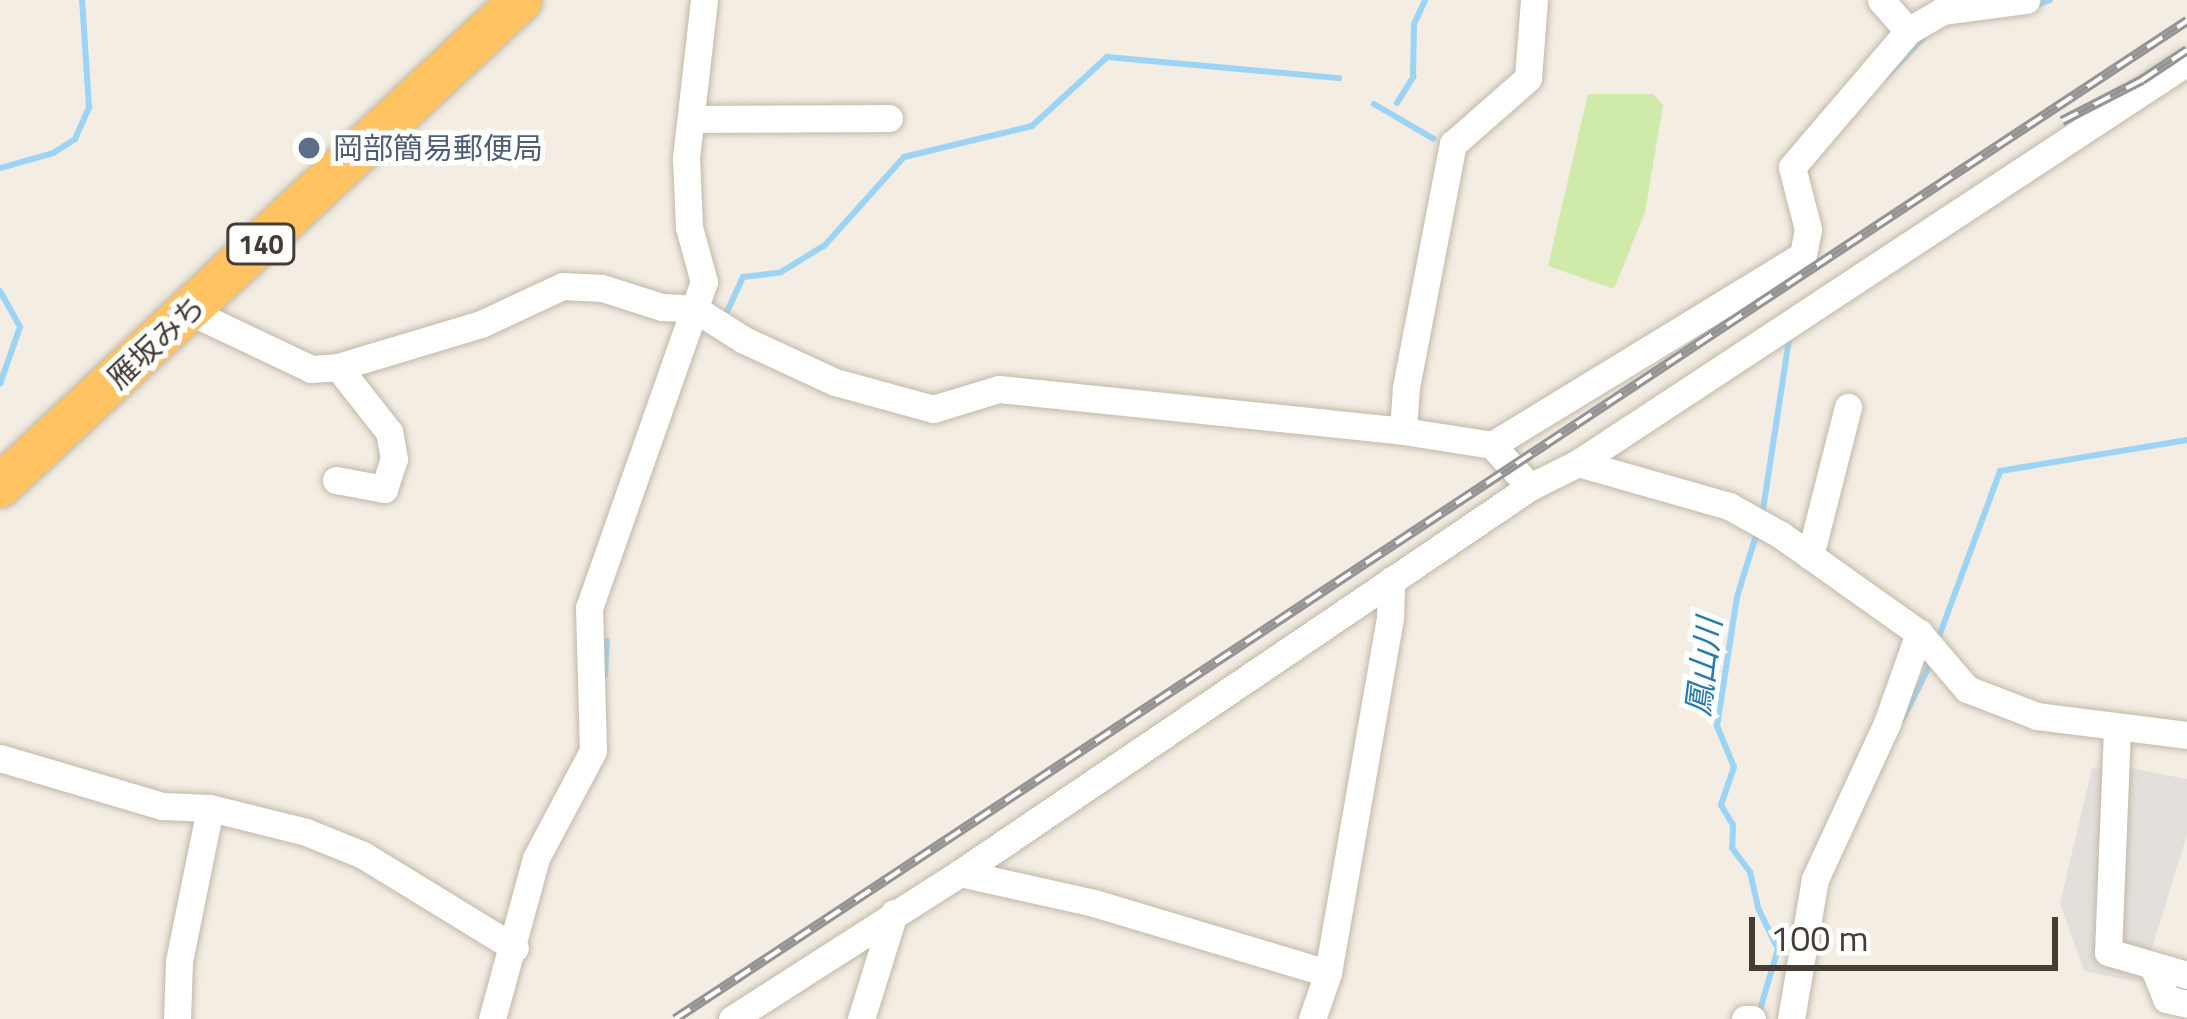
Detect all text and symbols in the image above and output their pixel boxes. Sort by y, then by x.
place label: 岡部簡易郵便局 [333,130,543,166]
marker: 岡部簡易郵便局 [296,135,322,161]
road number: 140 [225,223,297,265]
street label: 雁坂みち [100,288,212,396]
water label: 鳳山川 [1678,615,1730,719]
scale bar [1755,893,2064,967]
text: 100 m [1770,910,1869,965]

